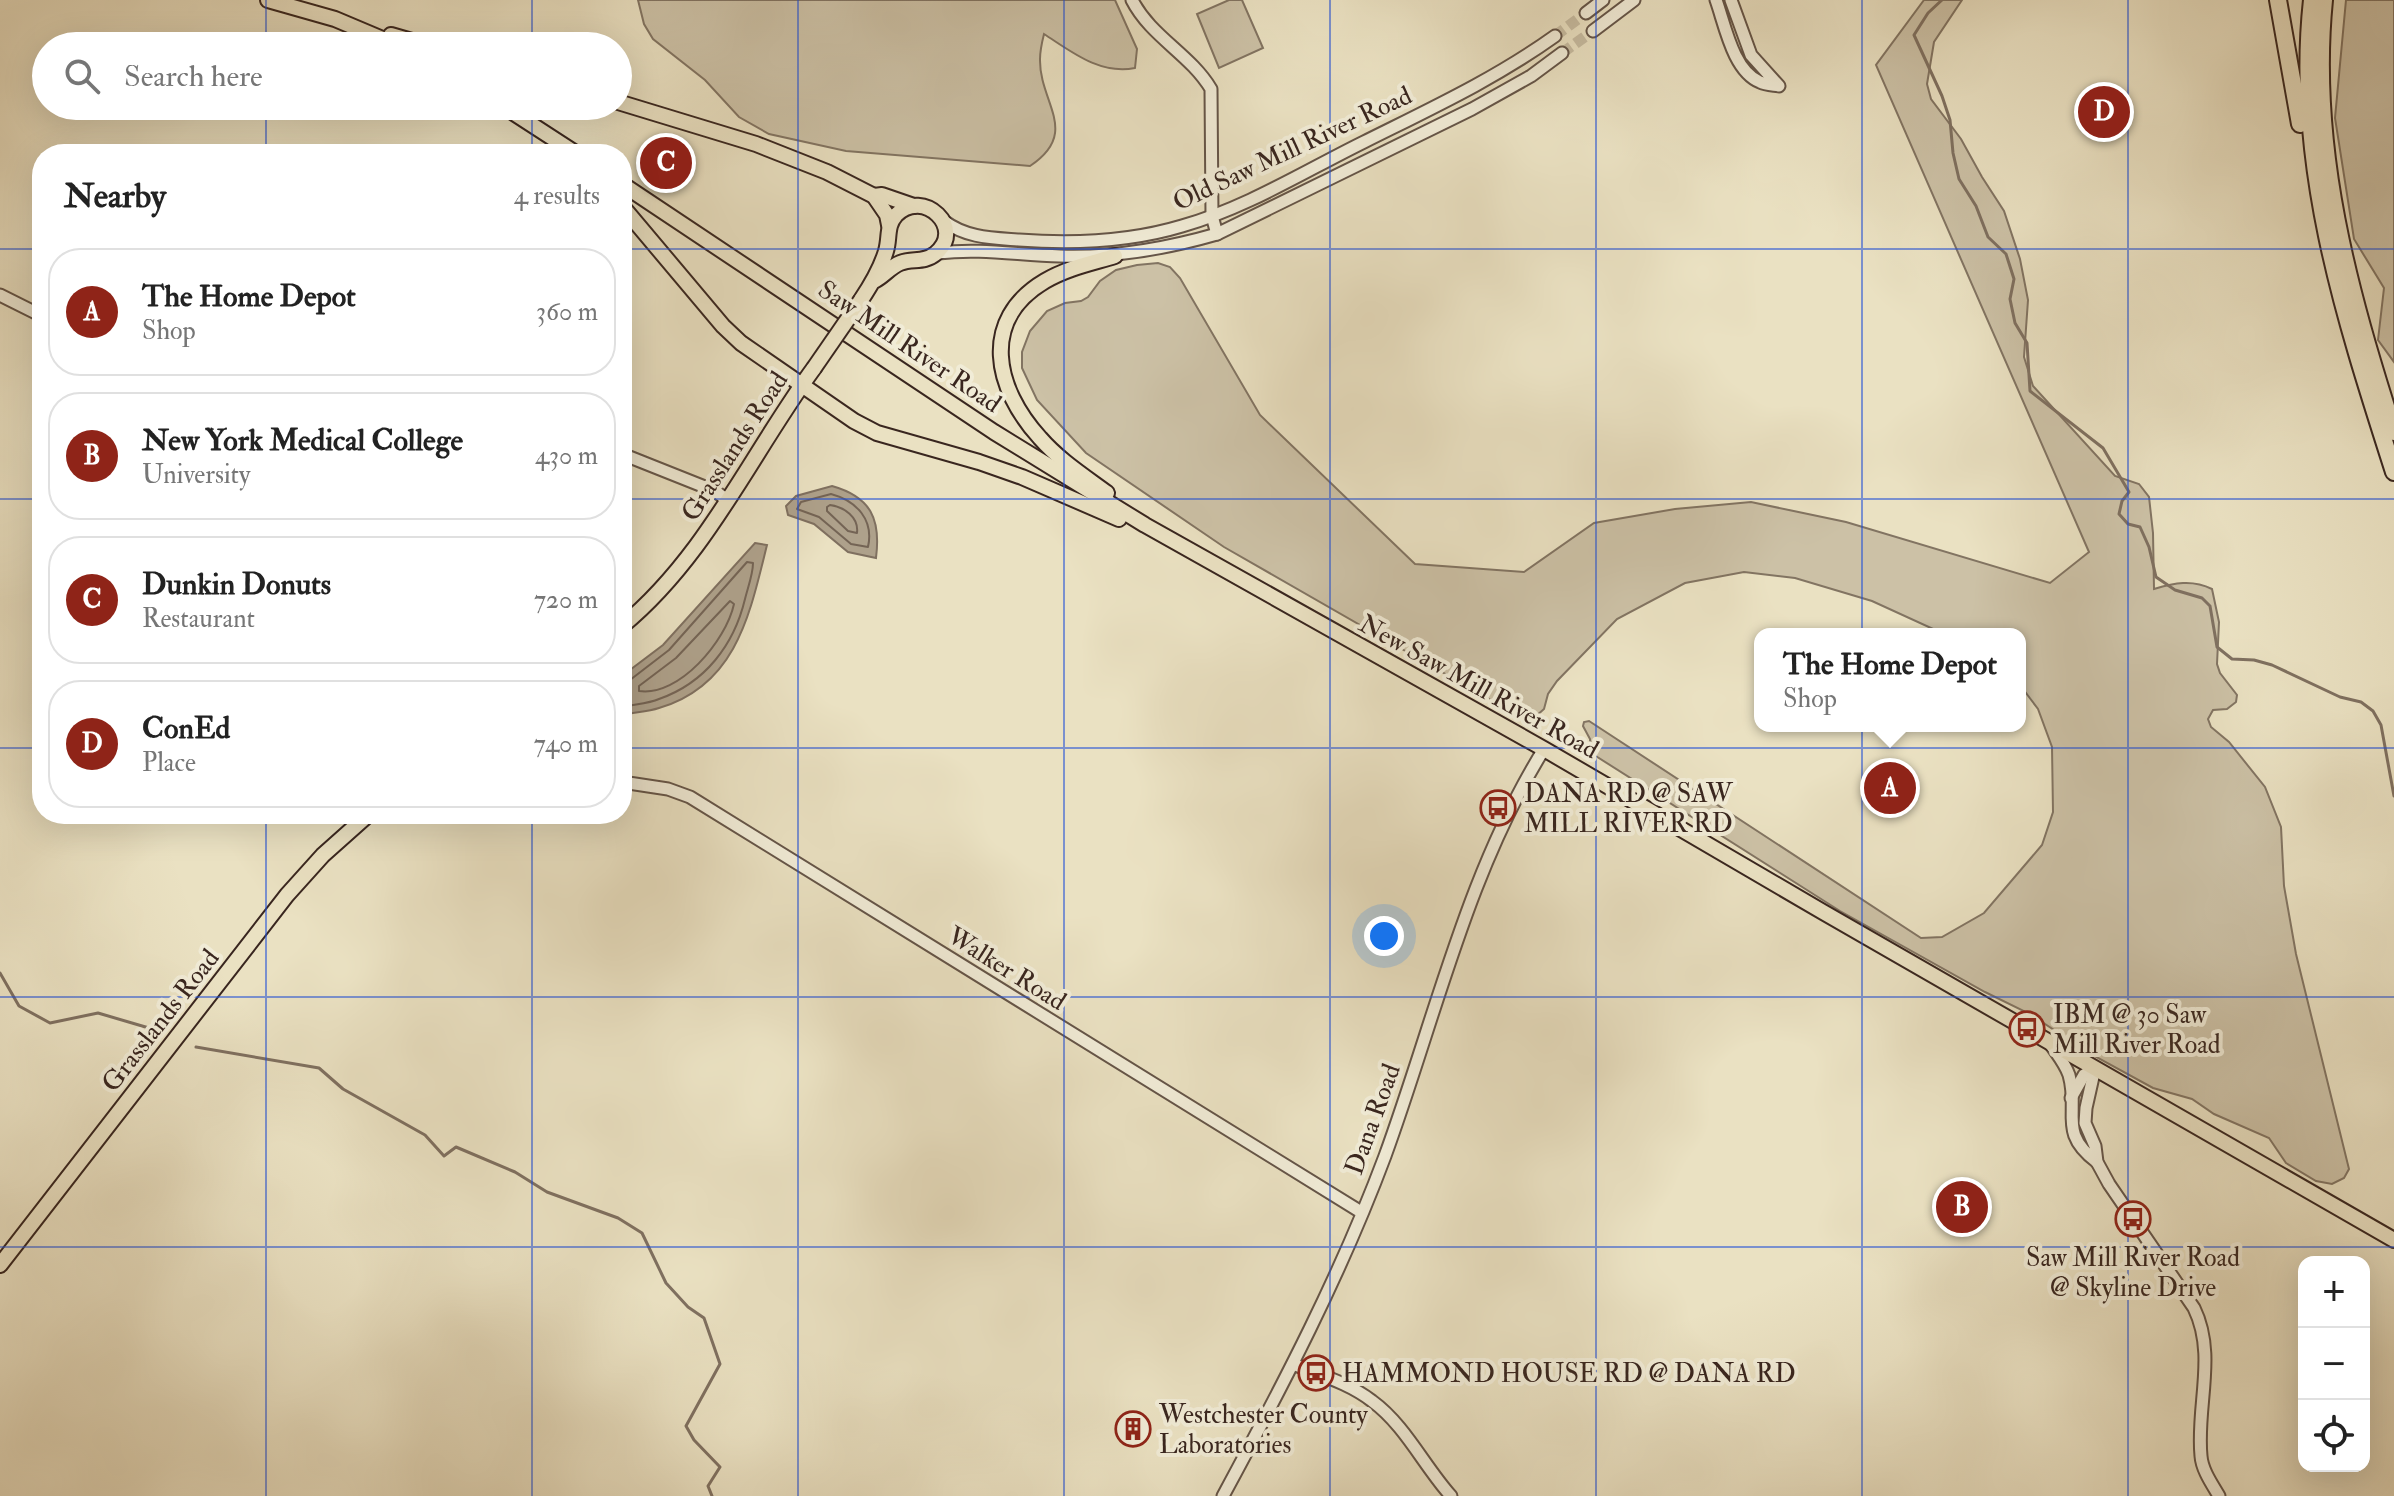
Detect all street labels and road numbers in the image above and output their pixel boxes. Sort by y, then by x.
street label: Old Saw Mill River Road [1168,79,1417,218]
street label: Saw Mill River Road [812,274,1007,420]
street label: Grasslands Road [675,365,795,527]
street label: New Saw Mill River Road [1353,608,1604,766]
street label: Walker Road [940,919,1072,1018]
street label: Grasslands Road [95,943,227,1098]
street label: Dana Road [1338,1059,1408,1179]

